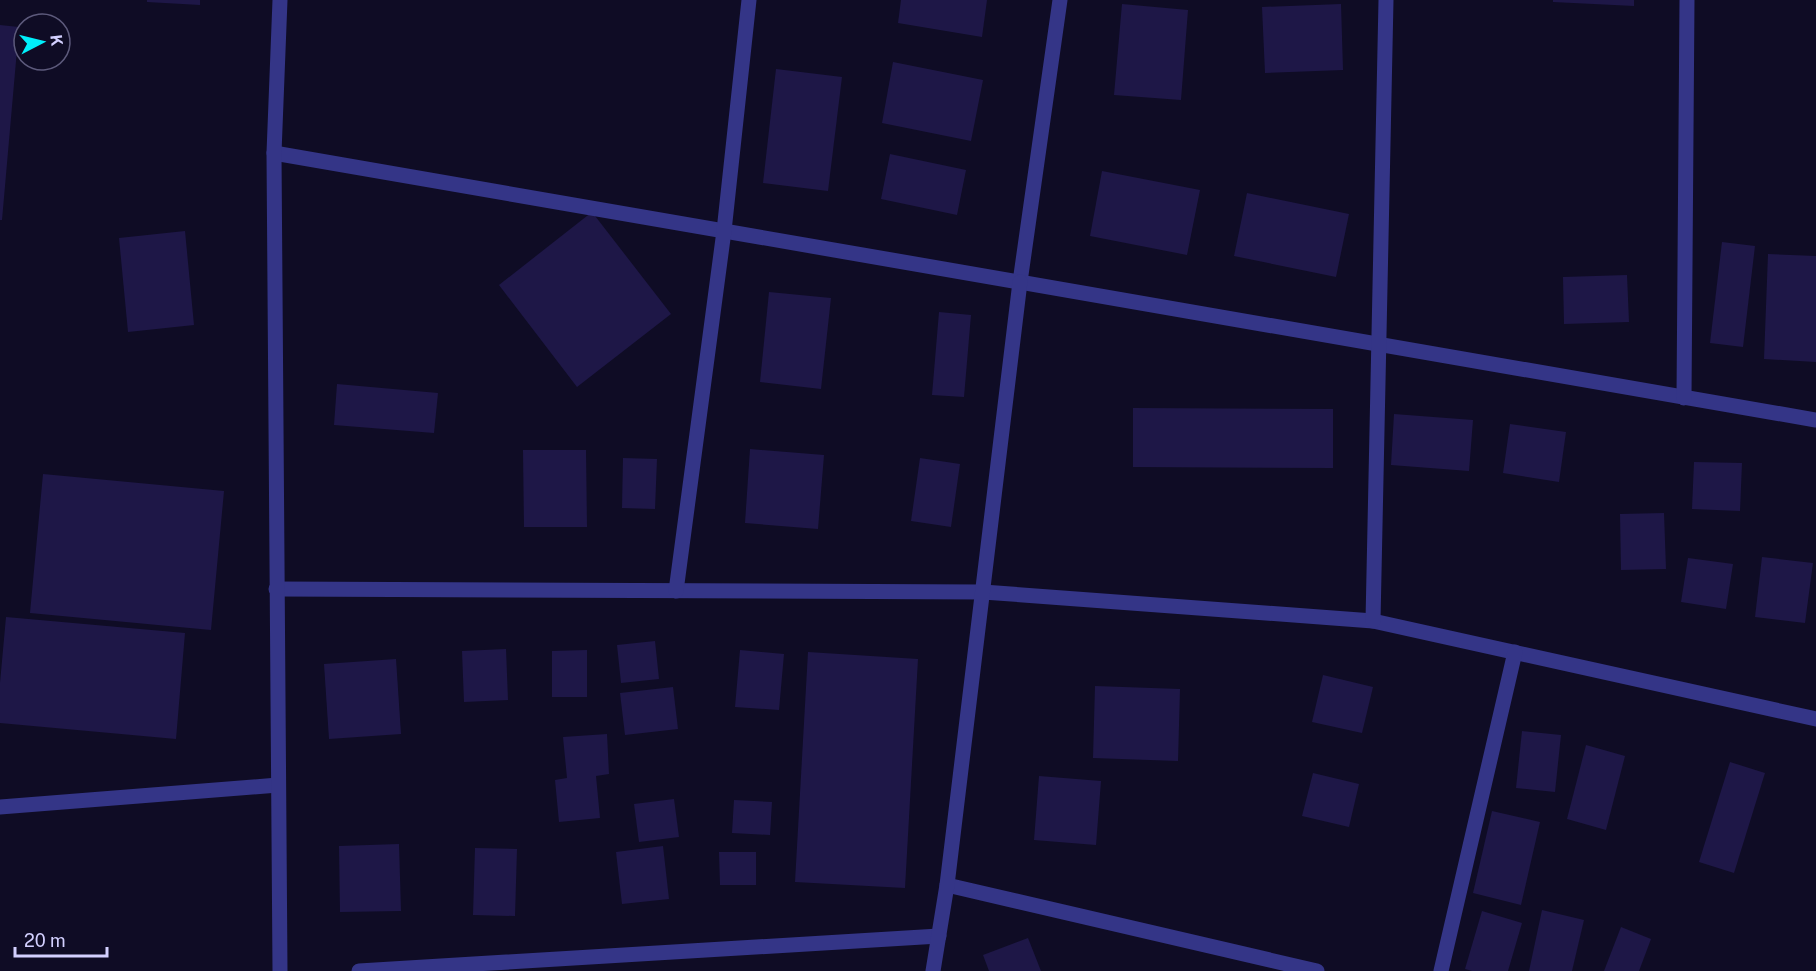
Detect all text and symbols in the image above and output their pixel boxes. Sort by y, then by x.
north arrow [12,12,72,72]
text: K [46,33,67,48]
scale bar [15,920,106,958]
text: 20 m [24,930,66,951]

